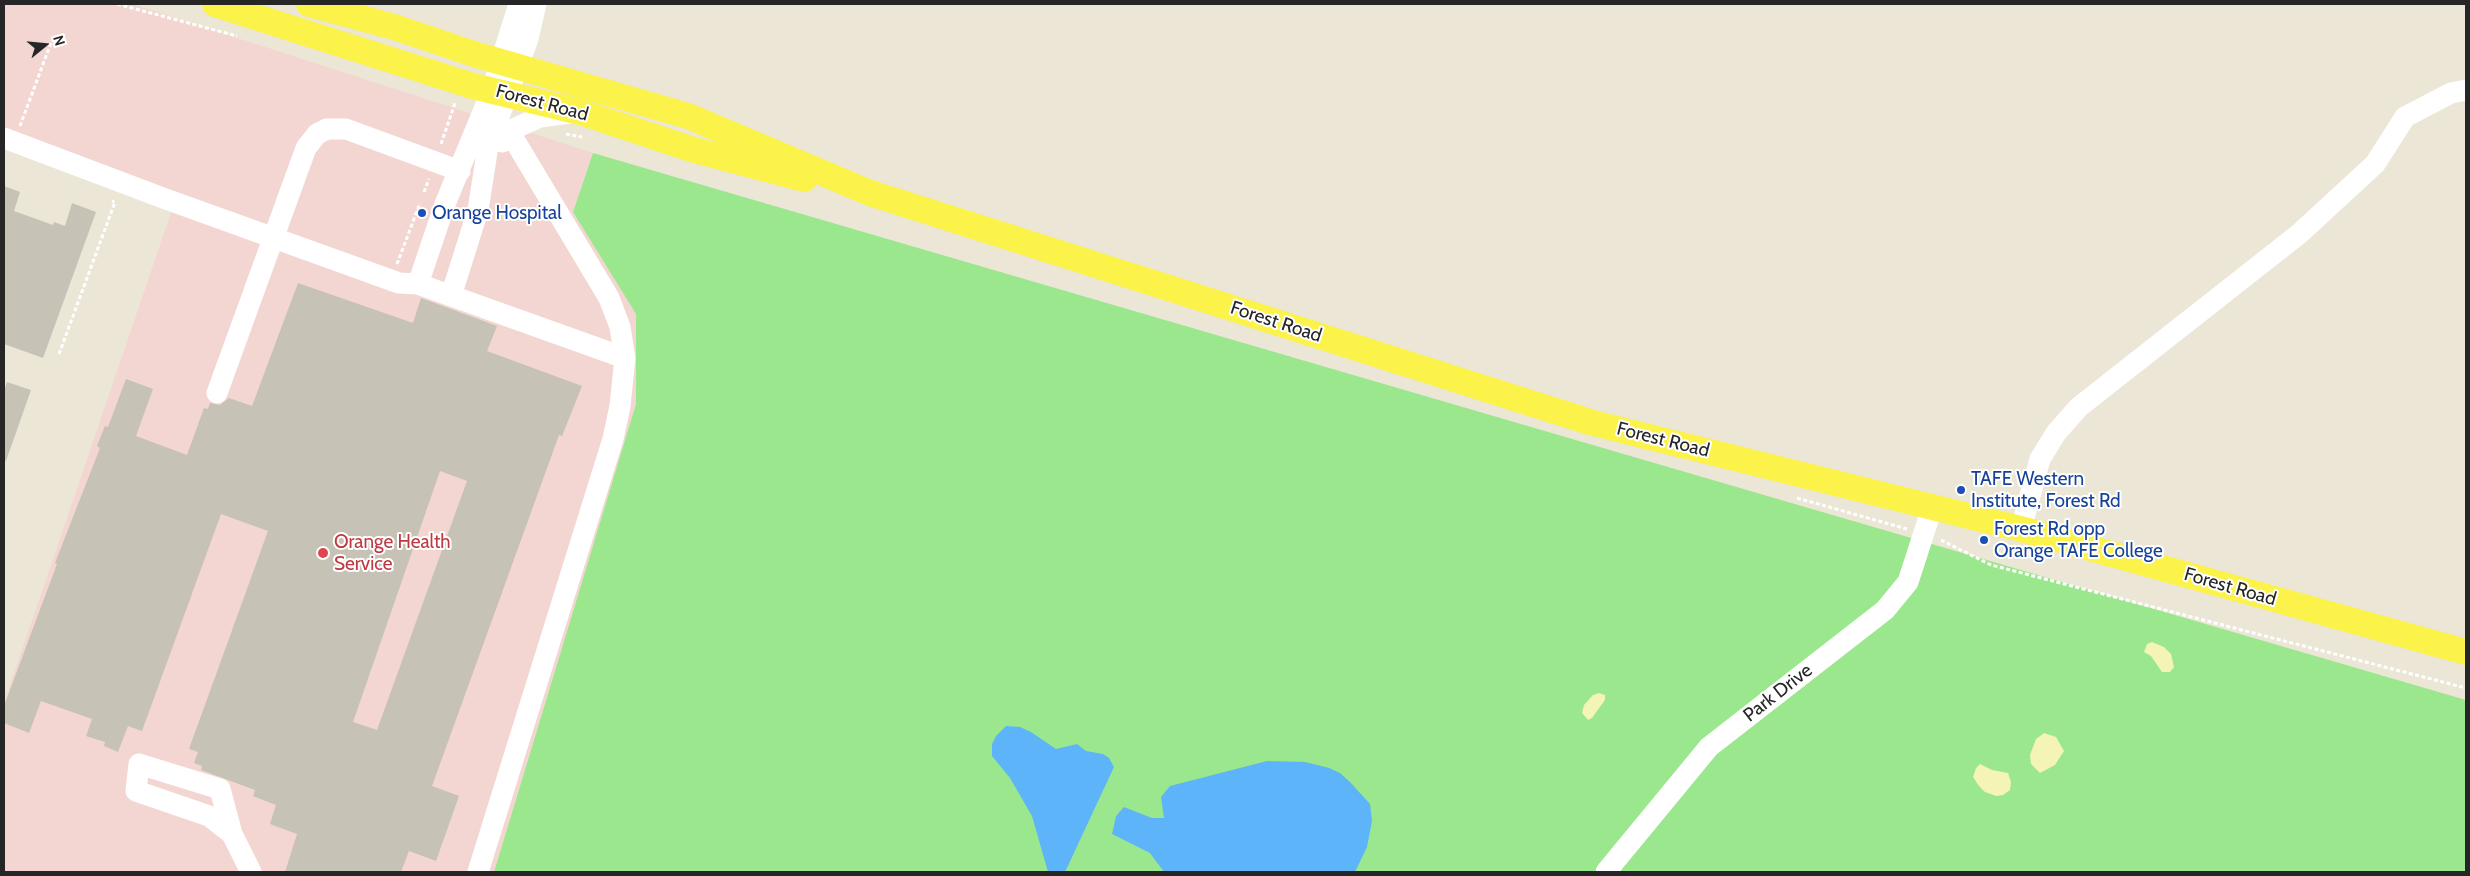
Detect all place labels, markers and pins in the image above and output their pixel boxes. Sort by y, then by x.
place label: Orange Hospital [432,202,562,224]
marker: Orange Hospital [416,207,428,219]
place label: TAFE Western Institute, Forest Rd [1971,468,2121,512]
marker: TAFE Western Institute, Forest Rd [1955,484,1967,496]
place label: Forest Rd opp Orange TAFE College [1994,518,2163,562]
place label: Orange Health Service [334,531,451,575]
marker: Forest Rd opp Orange TAFE College [1978,534,1990,546]
marker: Orange Health Service [316,546,330,560]

